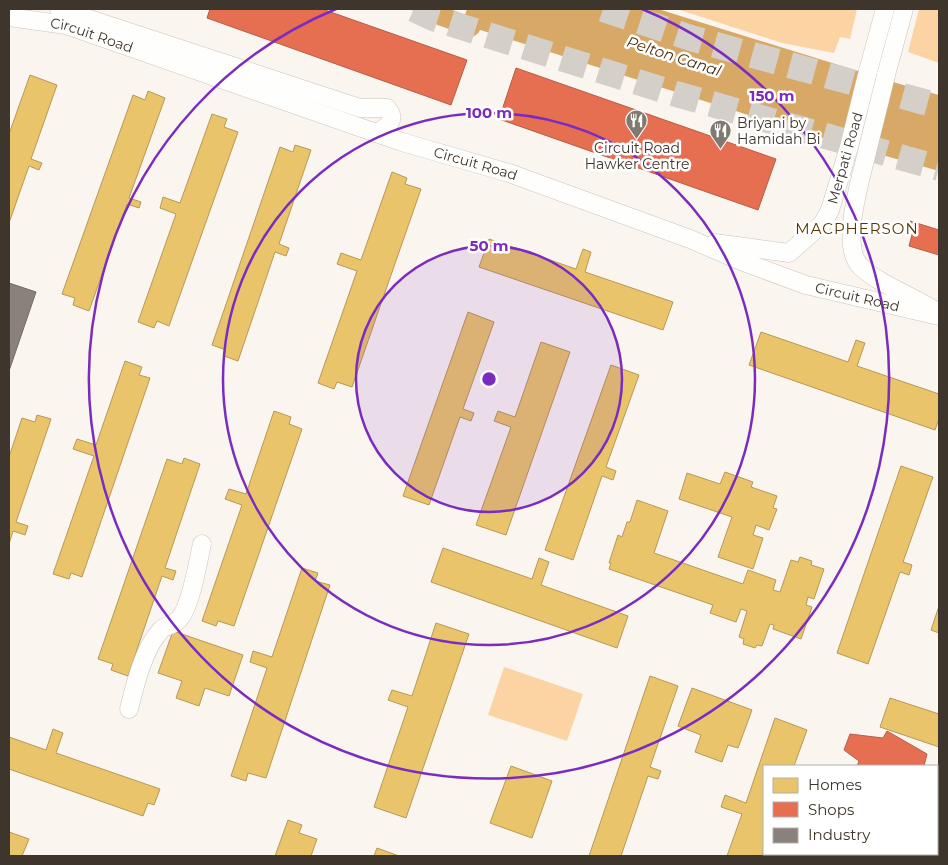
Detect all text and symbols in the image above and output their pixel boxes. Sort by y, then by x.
street label: Circuit Road [49,14,136,57]
water label: Pelton Canal [624,32,724,80]
text: 150 m [750,86,794,105]
text: 100 m [466,103,512,122]
restaurant icon: Circuit Road Hawker Centre [625,108,649,139]
street label: Merpati Road [823,110,867,206]
place label: Briyani by Hamidah Bi [737,114,820,148]
restaurant icon: Briyani by Hamidah Bi [709,119,733,150]
place label: Circuit Road Hawker Centre [585,139,689,173]
street label: Circuit Road [432,143,520,184]
district label: MACPHERSON [795,219,919,238]
text: 50 m [469,236,509,255]
street label: Circuit Road [813,278,901,316]
centre of rings [480,370,498,388]
legend [763,765,938,855]
text: Homes [808,775,862,794]
text: Shops [808,800,854,819]
text: Industry [808,825,871,844]

